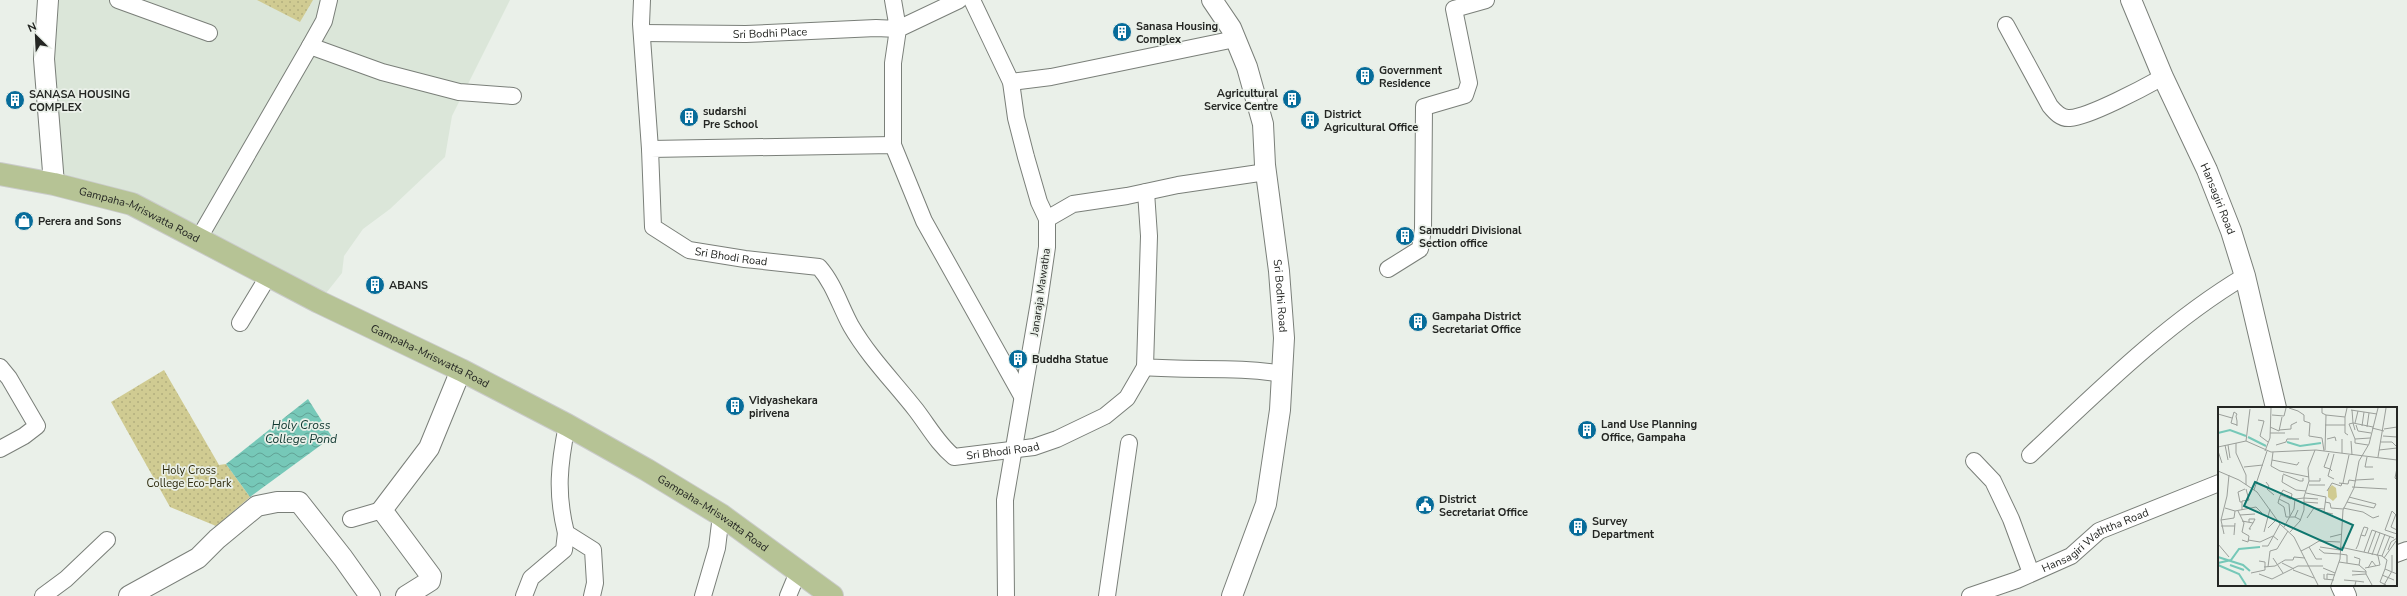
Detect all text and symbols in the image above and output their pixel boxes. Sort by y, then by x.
north arrow [16,16,56,56]
text: N [25,19,39,36]
place label: Sanasa Housing Complex [1136,19,1218,47]
building icon: Sanasa Housing Complex [1111,21,1133,43]
street label: Sri Bodhi Place [733,24,808,42]
place label: Government Residence [1379,63,1443,91]
building icon: Government Residence [1354,65,1376,87]
place label: Agricultural Service Centre [1204,86,1278,114]
place label: SANASA HOUSING COMPLEX [29,87,130,115]
building icon: Agricultural Service Centre [1281,88,1303,110]
building icon: SANASA HOUSING COMPLEX [4,89,26,111]
place label: sudarshi Pre School [703,104,758,132]
building icon: sudarshi Pre School [678,106,700,128]
place label: District Agricultural Office [1324,107,1418,135]
building icon: District Agricultural Office [1299,109,1321,131]
street label: Hansagiri Road [2197,161,2239,237]
street label: Gampaha-Mriswatta Road [77,184,202,246]
shop icon: Perera and Sons [13,210,35,232]
place label: Perera and Sons [38,214,121,229]
place label: Samuddri Divisional Section office [1419,223,1522,251]
building icon: Samuddri Divisional Section office [1394,225,1416,247]
street label: Sri Bhodi Road [694,244,768,269]
street label: Janaraja Mawatha [1027,247,1054,338]
street label: Sri Bodhi Road [1270,258,1291,333]
building icon: ABANS [364,274,386,296]
place label: ABANS [389,278,428,293]
place label: Gampaha District Secretariat Office [1432,309,1522,337]
building icon: Gampaha District Secretariat Office [1407,311,1429,333]
street label: Gampaha-Mriswatta Road [368,321,492,391]
building icon: Buddha Statue [1007,348,1029,370]
place label: Buddha Statue [1032,352,1108,367]
place label: Vidyashekara pirivena [748,393,818,421]
building icon: Vidyashekara pirivena [724,395,746,417]
inset map [2218,407,2397,586]
water label: Holy Cross College Pond [265,417,337,447]
place label: Land Use Planning Office, Gampaha [1601,417,1697,445]
building icon: Land Use Planning Office, Gampaha [1576,419,1598,441]
street label: Sri Bhodi Road [965,439,1042,463]
park label: Holy Cross College Eco-Park [147,463,232,491]
street label: Gampaha-Mriswatta Road [655,471,771,555]
place label: District Secretariat Office [1439,492,1528,520]
public building icon: District Secretariat Office [1414,494,1436,516]
street label: Hansagiri Waththa Road [2039,505,2151,576]
place label: Survey Department [1592,514,1655,542]
building icon: Survey Department [1567,516,1589,538]

